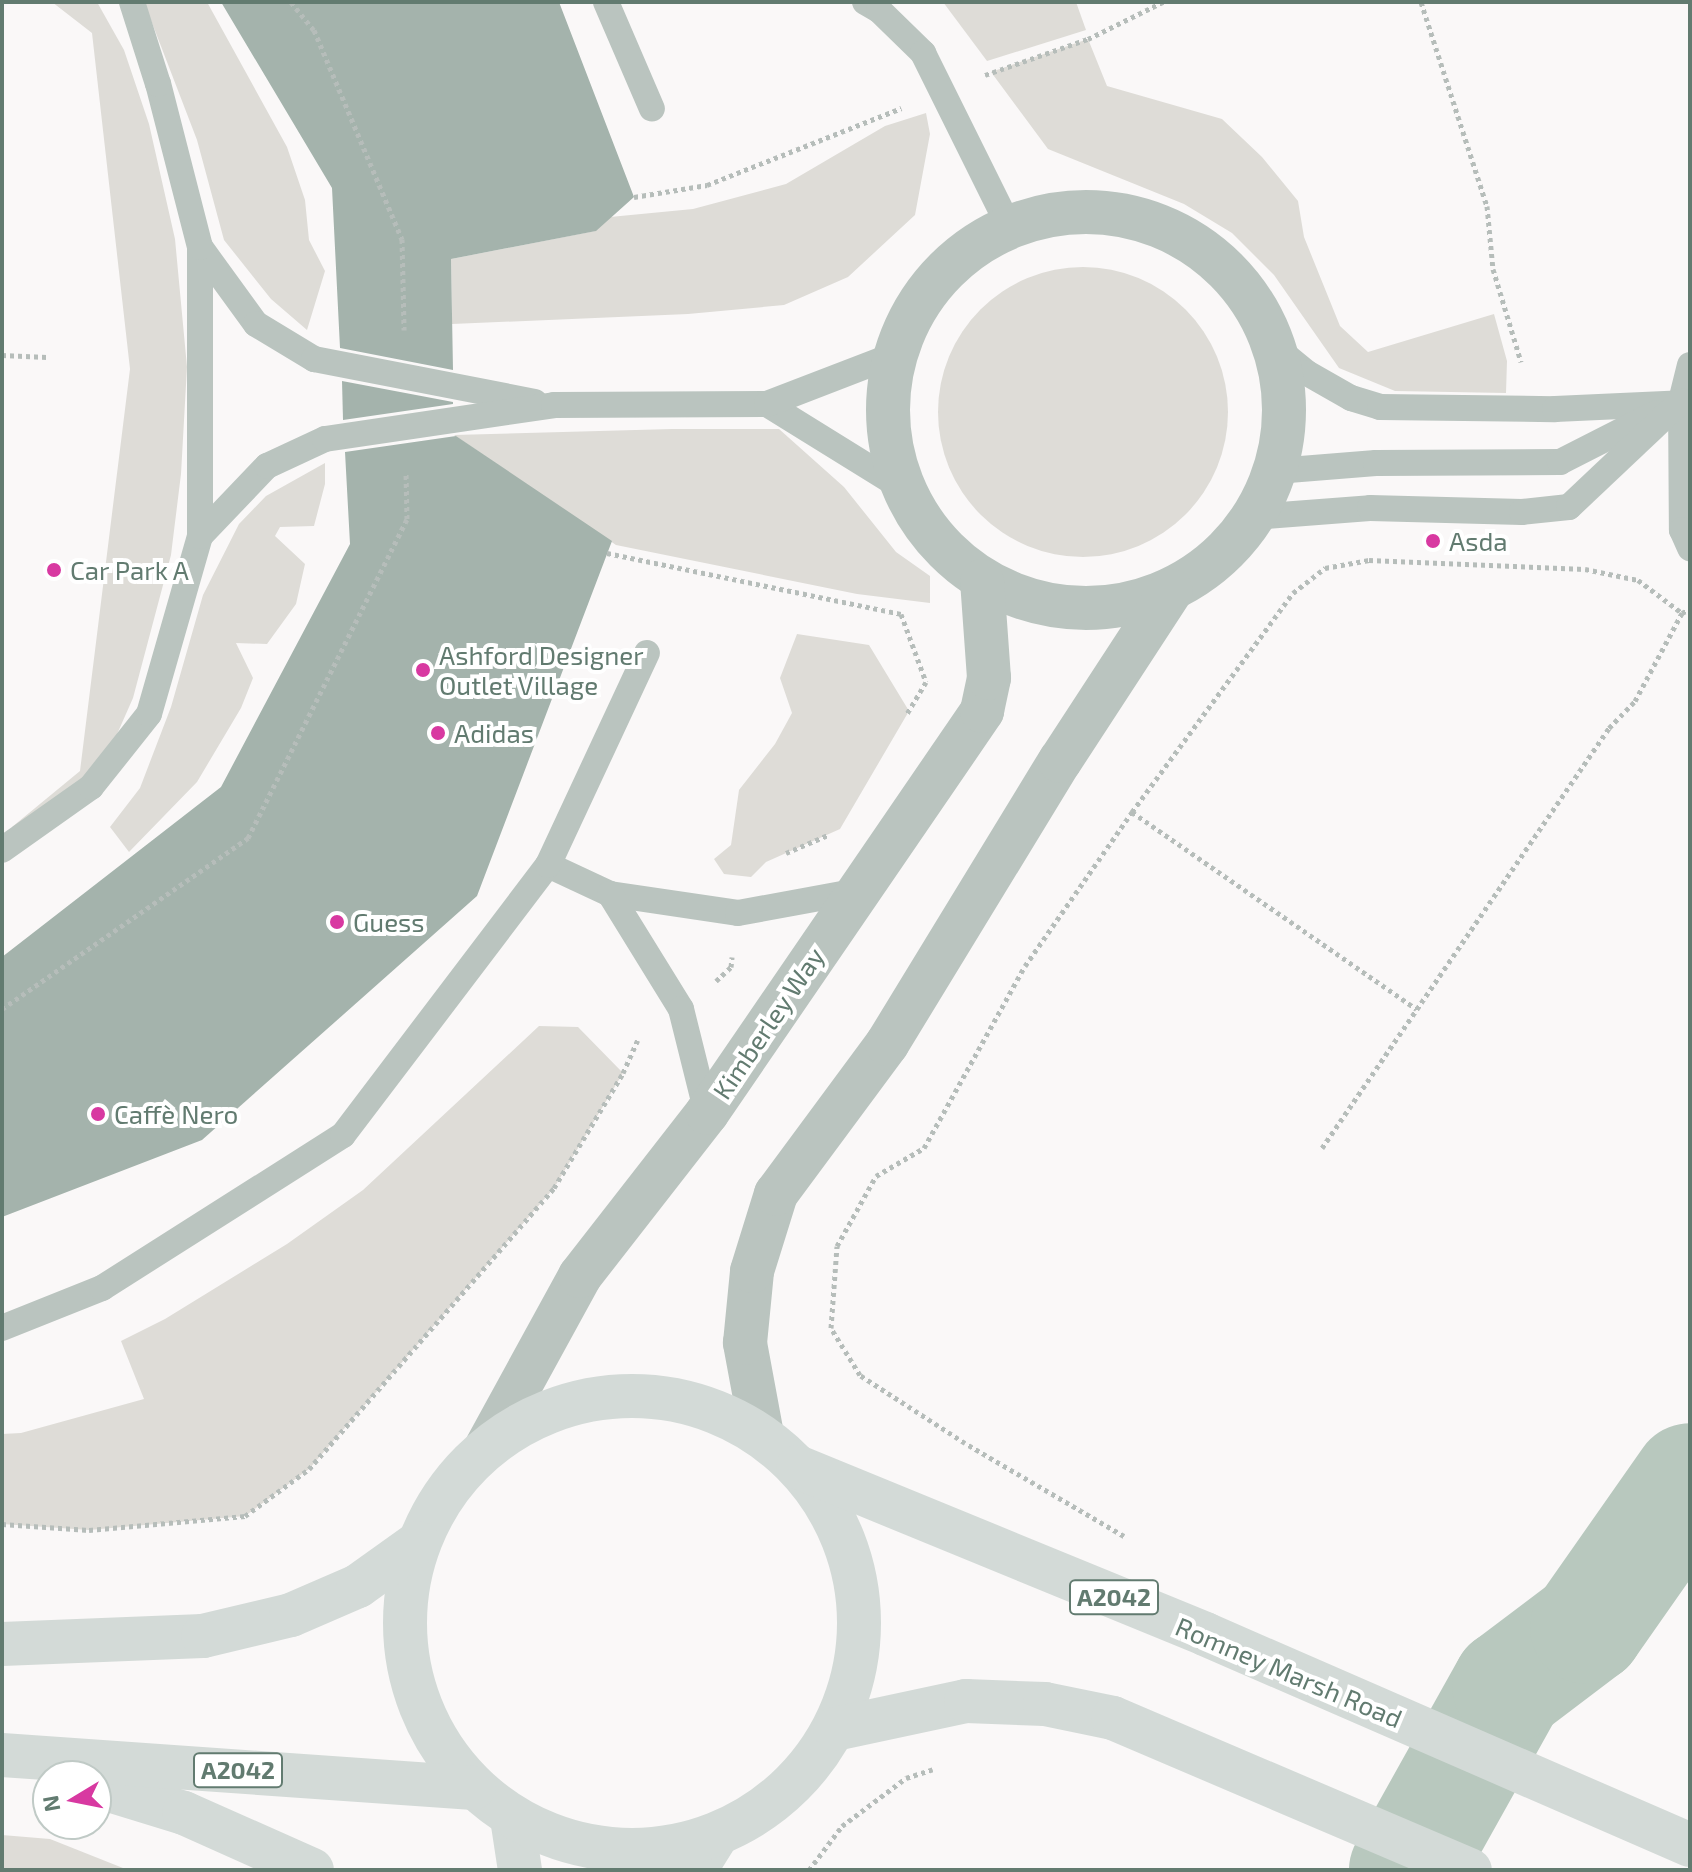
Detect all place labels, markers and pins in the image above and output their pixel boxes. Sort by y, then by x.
place label: Asda [1449,525,1508,557]
marker: Asda [1424,532,1442,550]
place label: Car Park A [70,554,190,586]
marker: Car Park A [45,561,63,579]
place label: Ashford Designer Outlet Village [439,639,644,700]
marker: Ashford Designer Outlet Village [414,661,432,679]
place label: Adidas [454,717,534,749]
marker: Adidas [429,724,447,742]
place label: Guess [353,906,425,938]
marker: Guess [328,913,346,931]
place label: Caffè Nero [114,1098,238,1130]
marker: Caffè Nero [89,1105,107,1123]

